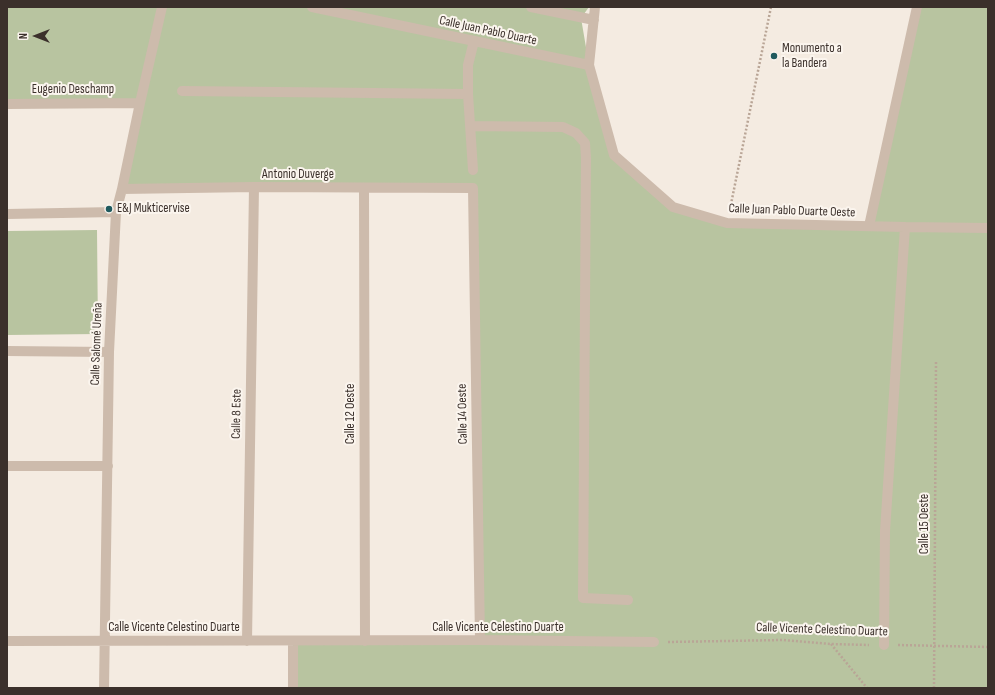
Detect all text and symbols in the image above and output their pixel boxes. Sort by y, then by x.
street label: Calle Juan Pablo Duarte [438,13,538,49]
north arrow [16,16,56,56]
text: N [17,33,30,39]
place label: Monumento a la Bandera [782,41,842,72]
marker: Monumento a la Bandera [769,51,779,61]
street label: Eugenio Deschamp [32,82,114,98]
street label: Antonio Duverge [262,167,334,183]
place label: E&J Mukticervise [117,201,190,217]
street label: Calle Juan Pablo Duarte Oeste [728,201,856,221]
marker: E&J Mukticervise [104,204,114,214]
street label: Calle Salomé Ureña [88,302,106,386]
street label: Calle 12 Oeste [343,384,359,444]
street label: Calle 14 Oeste [455,384,471,444]
street label: Calle 8 Este [229,389,245,439]
street label: Calle 15 Oeste [917,494,933,554]
street label: Calle Vicente Celestino Duarte [108,620,240,636]
street label: Calle Vicente Celestino Duarte [432,620,564,636]
street label: Calle Vicente Celestino Duarte [756,620,888,640]

